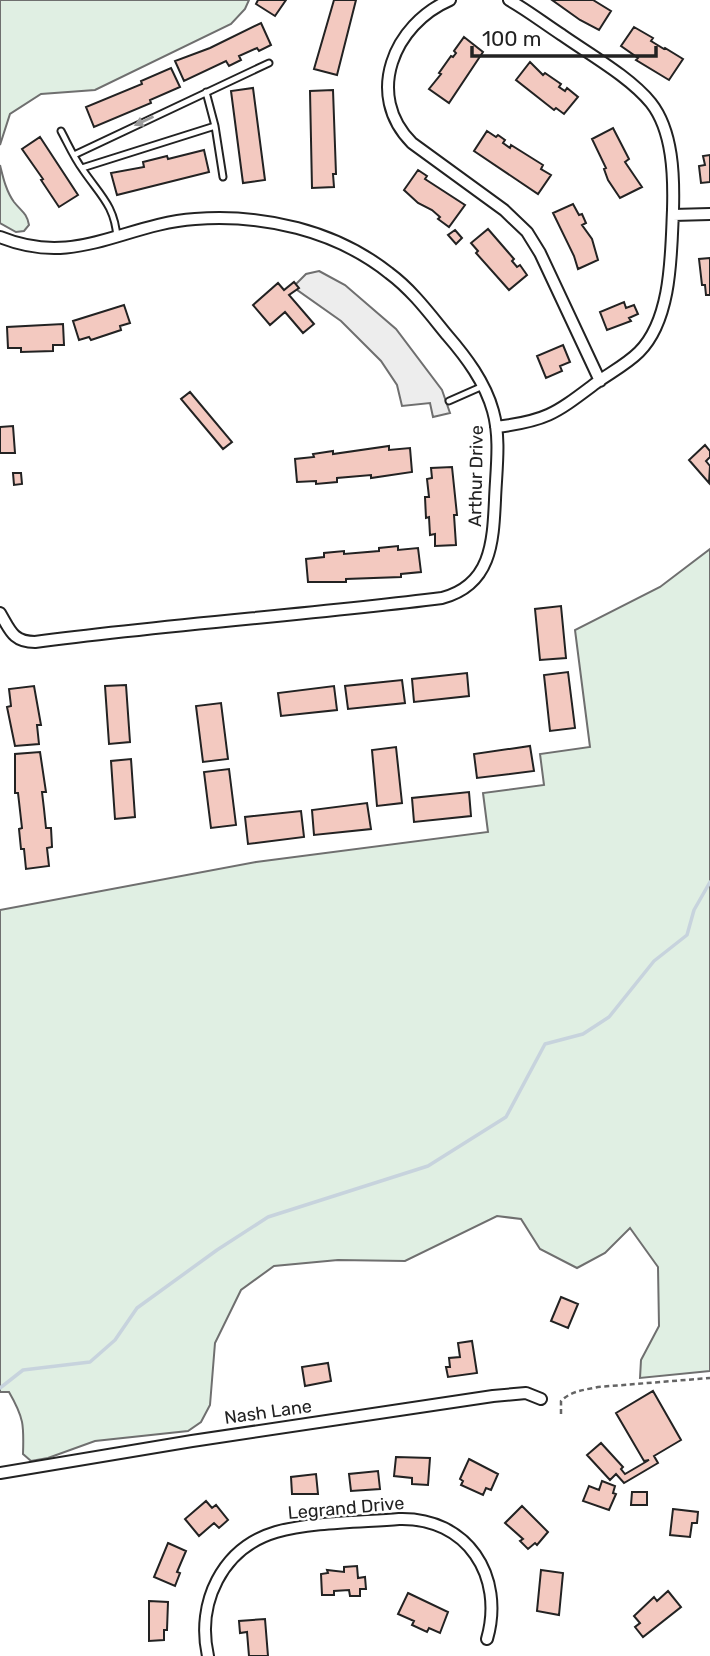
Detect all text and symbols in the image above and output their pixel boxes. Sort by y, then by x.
scale bar [472,14,656,58]
text: 100 m [482,26,541,51]
one-way arrow [134,116,154,127]
street label: Arthur Drive [464,425,488,527]
street label: Nash Lane [223,1395,313,1429]
street label: Legrand Drive [287,1492,405,1524]

